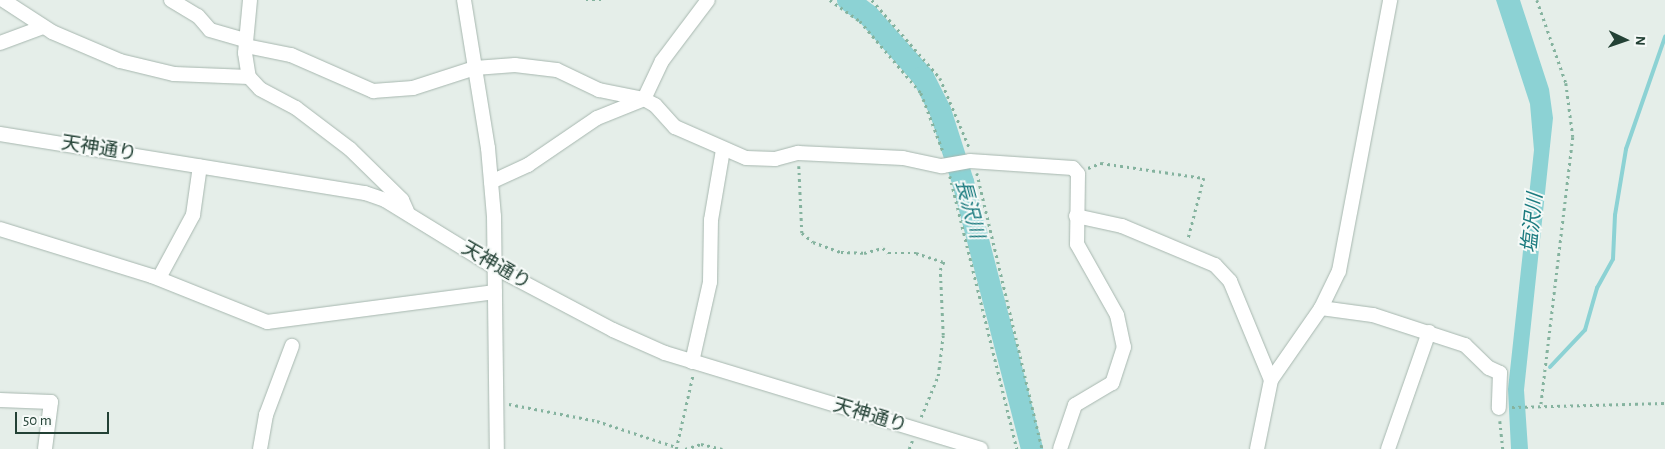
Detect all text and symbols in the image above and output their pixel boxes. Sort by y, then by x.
north arrow [1600,15,1650,65]
text: N [1633,36,1647,46]
street label: 天神通り [60,132,138,166]
water label: 長沢川 [950,177,988,241]
water label: 塩沢川 [1518,192,1548,254]
street label: 天神通り [457,237,535,295]
street label: 天神通り [830,394,910,438]
scale bar [18,402,111,434]
text: 50 m [23,413,52,428]

